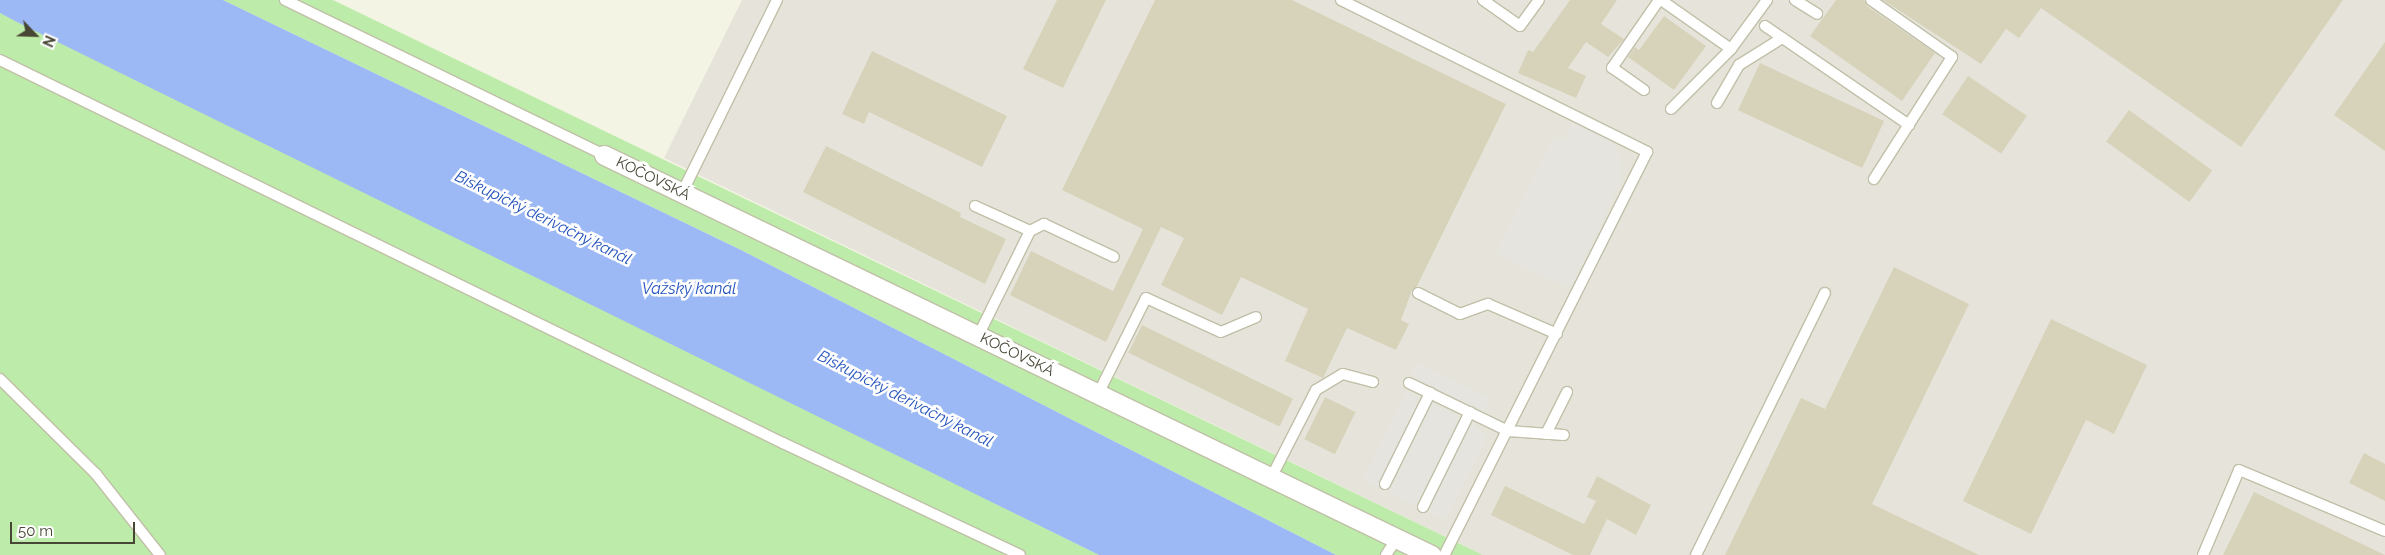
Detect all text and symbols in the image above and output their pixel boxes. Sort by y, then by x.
north arrow [10,10,60,60]
text: N [39,33,58,49]
street label: KOČOVSKÁ [613,153,693,205]
water label: Biskupický derivačný kanál [451,167,635,269]
water label: Važský kanál [642,279,736,299]
street label: KOČOVSKÁ [977,329,1057,381]
water label: Biskupický derivačný kanál [814,346,996,452]
scale bar [12,512,138,544]
text: 50 m [18,522,53,540]

